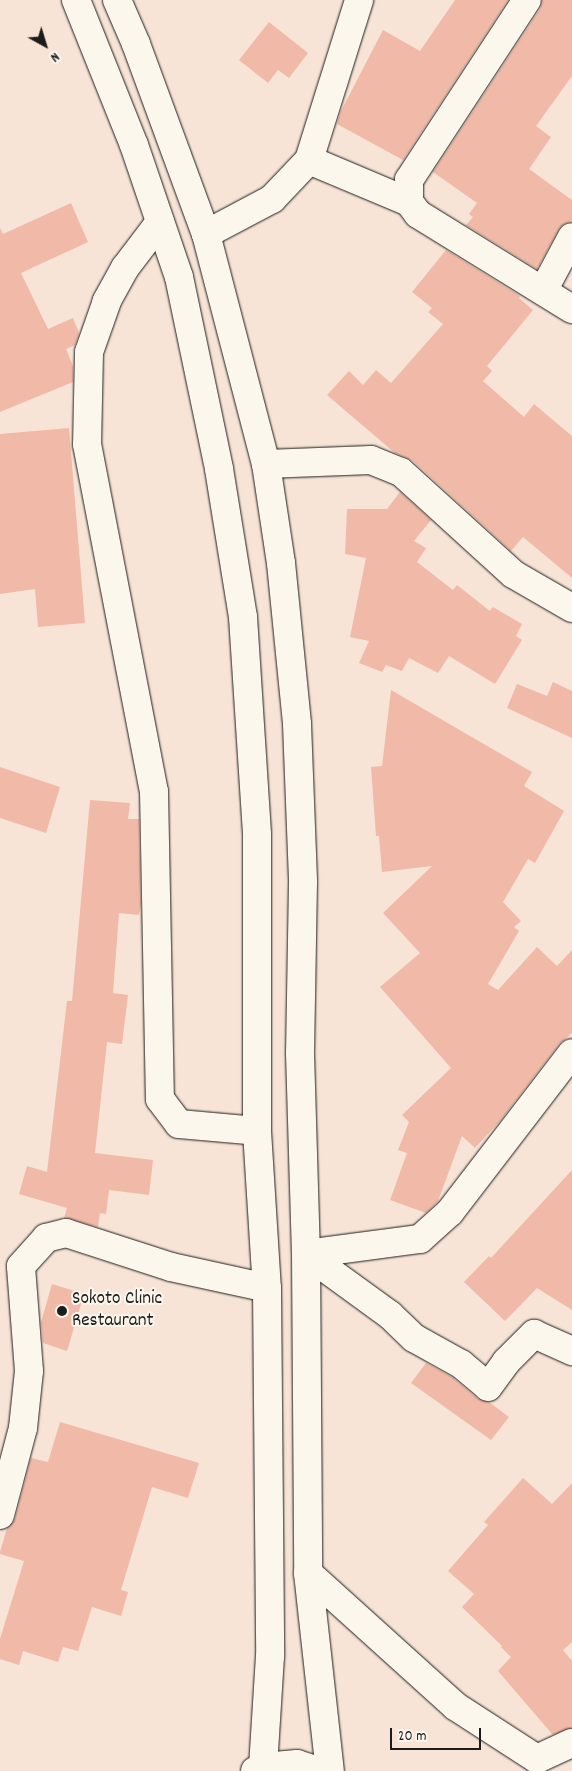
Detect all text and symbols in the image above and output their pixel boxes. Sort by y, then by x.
north arrow [20,20,70,70]
text: N [45,47,63,67]
place label: Sokoto Clinic Restaurant [72,1289,162,1333]
marker: Sokoto Clinic Restaurant [56,1305,68,1317]
scale bar [392,1718,483,1750]
text: 20 m [398,1726,426,1748]

